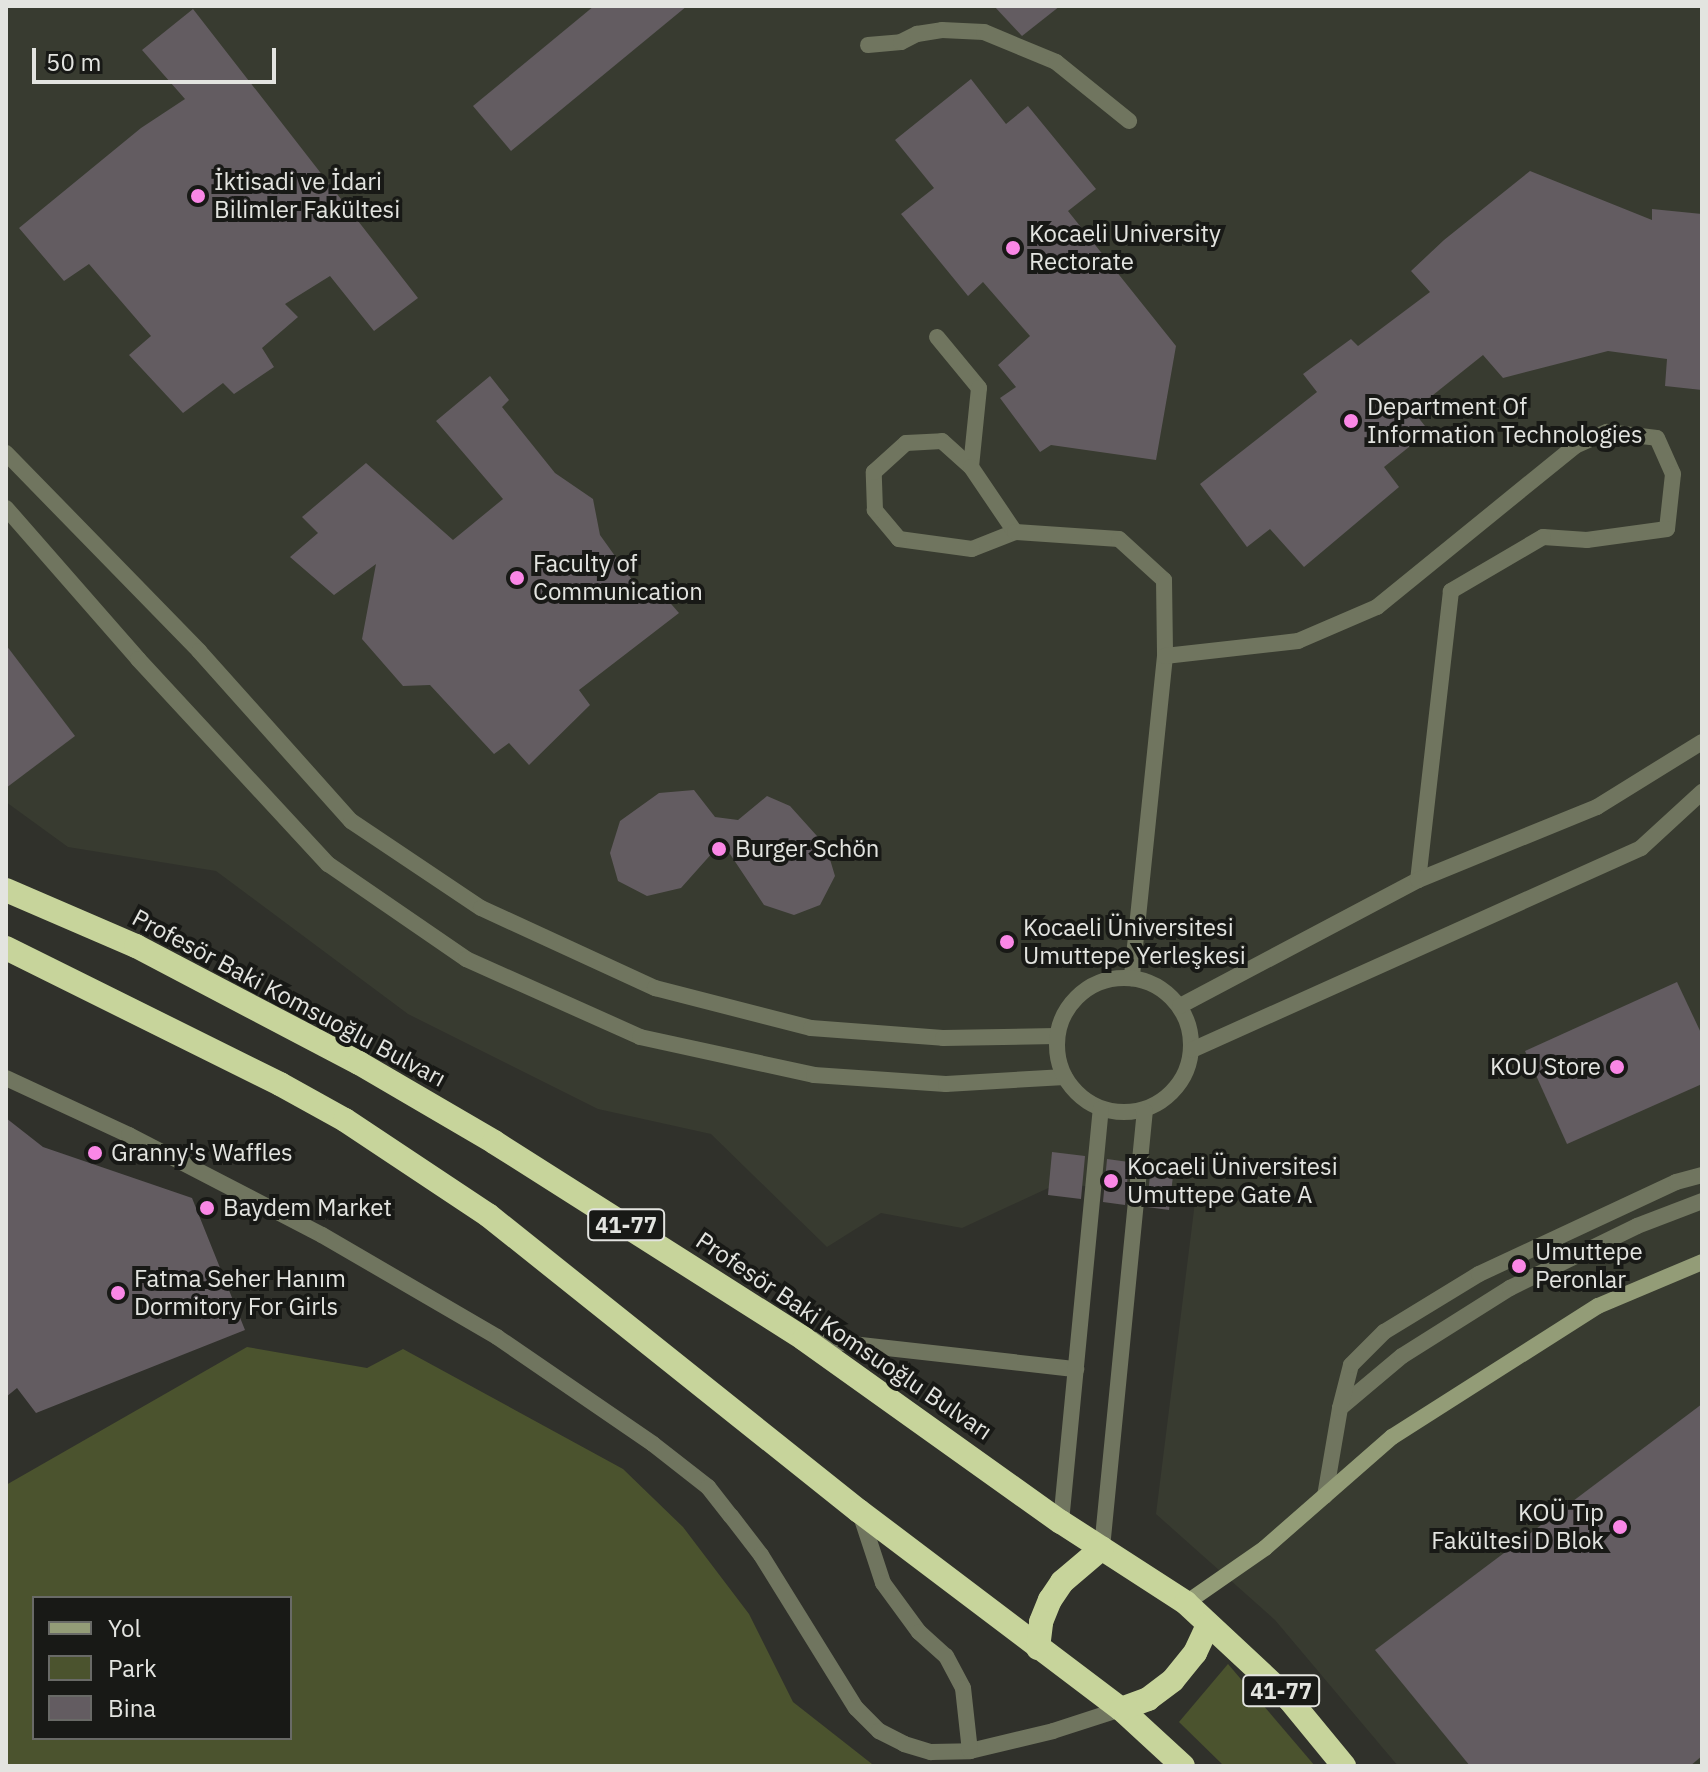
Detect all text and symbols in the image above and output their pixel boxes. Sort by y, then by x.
scale bar [36,32,280,82]
text: 50 m [46,46,101,78]
place label: İktisadi ve İdari Bilimler Fakültesi [214,168,400,224]
marker: İktisadi ve İdari Bilimler Fakültesi [189,187,207,205]
place label: Kocaeli University Rectorate [1029,220,1221,276]
marker: Kocaeli University Rectorate [1004,239,1022,257]
place label: Department Of Information Technologies [1367,393,1643,449]
marker: Department Of Information Technologies [1342,412,1360,430]
place label: Faculty of Communication [533,550,703,606]
marker: Faculty of Communication [508,569,526,587]
place label: Burger Schön [735,835,879,863]
marker: Burger Schön [710,840,728,858]
street label: Profesör Baki Komsuoğlu Bulvarı [127,903,451,1093]
place label: Kocaeli Üniversitesi Umuttepe Yerleşkesi [1023,914,1246,970]
marker: Kocaeli Üniversitesi Umuttepe Yerleşkesi [998,933,1016,951]
place label: KOU Store [1490,1053,1601,1081]
marker: KOU Store [1608,1058,1626,1076]
place label: Granny's Waffles [111,1139,293,1167]
marker: Granny's Waffles [86,1144,104,1162]
place label: Kocaeli Üniversitesi Umuttepe Gate A [1127,1153,1338,1209]
marker: Kocaeli Üniversitesi Umuttepe Gate A [1102,1172,1120,1190]
place label: Baydem Market [223,1194,392,1222]
marker: Baydem Market [198,1199,216,1217]
road number: 41-77 [586,1207,666,1243]
street label: Profesör Baki Komsuoğlu Bulvarı [691,1226,997,1446]
place label: Umuttepe Peronlar [1535,1238,1643,1294]
marker: Umuttepe Peronlar [1510,1257,1528,1275]
place label: Fatma Seher Hanım Dormitory For Girls [134,1265,346,1321]
marker: Fatma Seher Hanım Dormitory For Girls [109,1284,127,1302]
place label: KOÜ Tıp Fakültesi D Blok [1431,1499,1604,1555]
marker: KOÜ Tıp Fakültesi D Blok [1611,1518,1629,1536]
legend [32,1596,292,1740]
text: Yol [108,1612,141,1644]
text: Park [108,1652,157,1684]
road number: 41-77 [1241,1673,1321,1709]
text: Bina [108,1692,156,1724]

